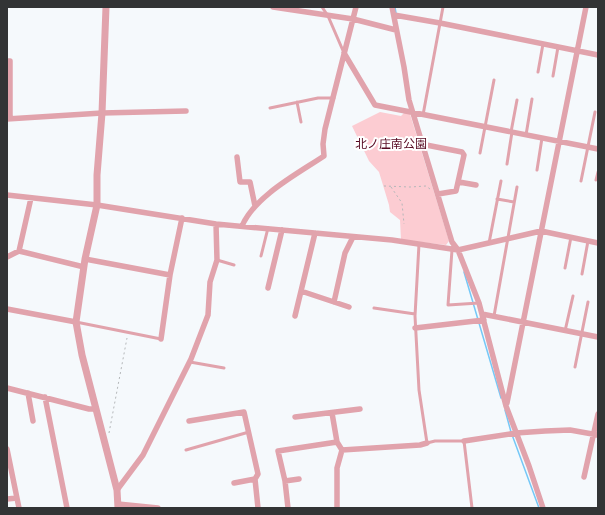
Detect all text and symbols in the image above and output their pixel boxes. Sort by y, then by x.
park label: 北ノ庄南公園 [355,137,427,151]

